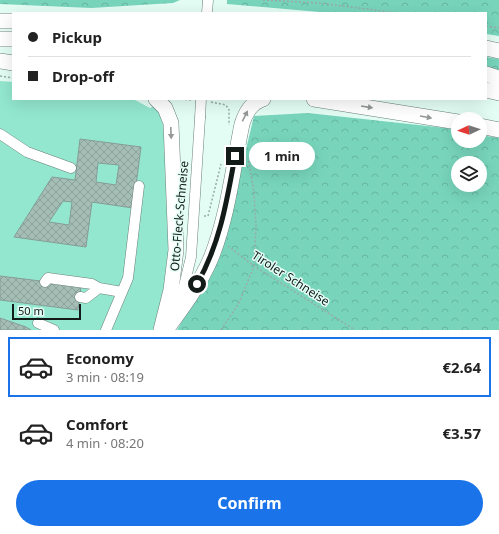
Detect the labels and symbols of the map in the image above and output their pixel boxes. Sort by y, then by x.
one-way arrow [361,104,373,110]
one-way arrow [242,110,248,121]
north arrow [451,112,487,148]
one-way arrow [420,114,432,120]
one-way arrow [168,127,175,139]
callout: 1 min [249,142,315,170]
route end [226,147,244,165]
street label: Otto-Fleck-Schneise [166,160,192,272]
street label: Tiroler Schneise [249,247,333,310]
route start [188,275,206,293]
scale bar [12,302,81,321]

